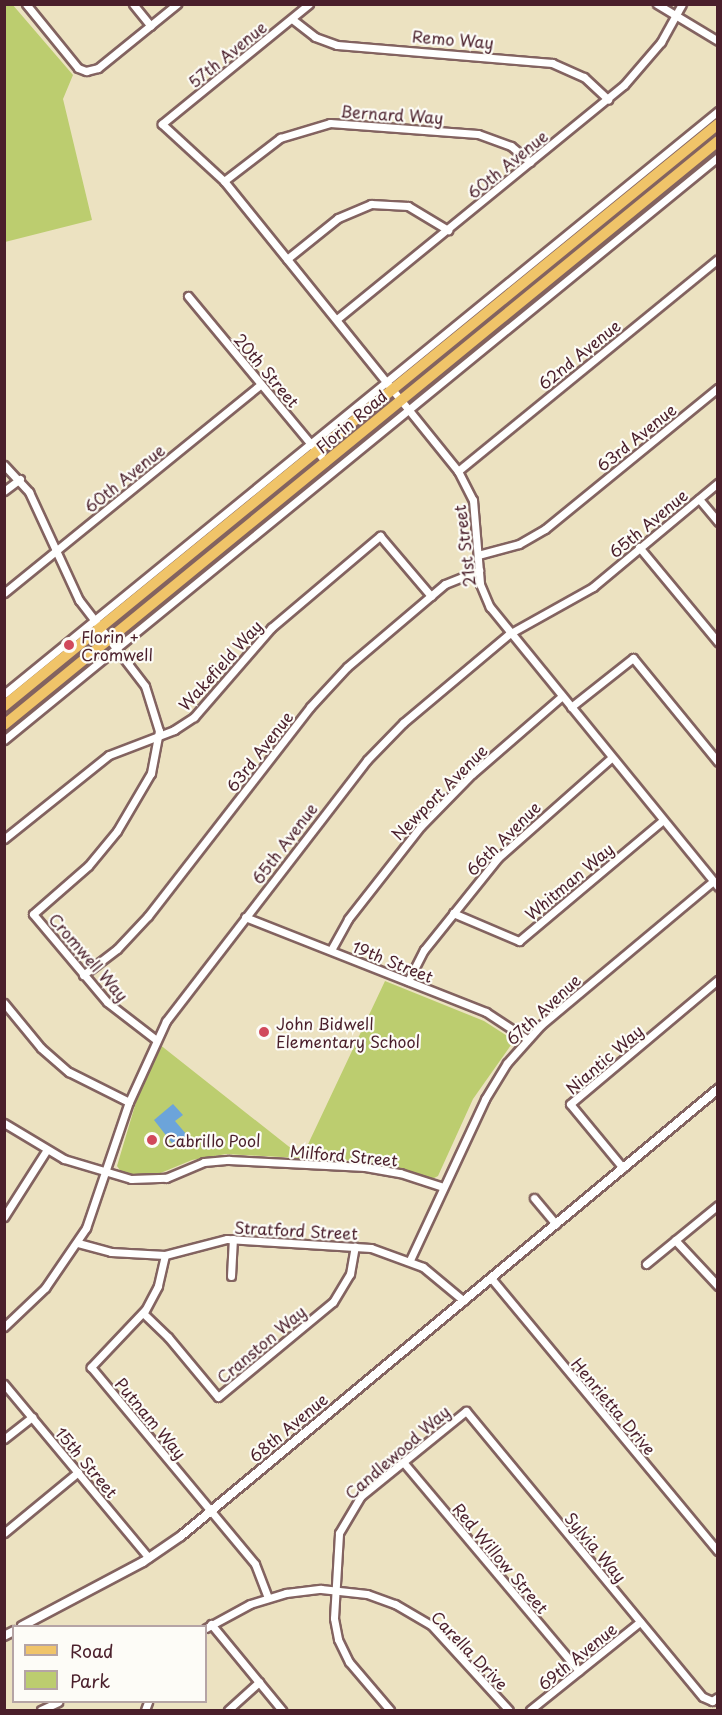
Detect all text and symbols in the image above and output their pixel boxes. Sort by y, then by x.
street label: 57th Avenue [184,17,270,91]
street label: Remo Way [411,26,495,52]
street label: Bernard Way [339,101,445,127]
street label: 60th Avenue [463,125,551,203]
street label: 62nd Avenue [534,315,624,393]
street label: 20th Street [230,329,304,411]
street label: Florin Road [312,386,390,456]
street label: 63rd Avenue [592,399,680,475]
street label: 60th Avenue [80,439,168,517]
street label: 65th Avenue [605,485,691,561]
street label: 21st Street [449,503,479,589]
street label: Wakefield Way [174,616,266,714]
place label: Florin + Cromwell [81,626,153,664]
marker: Florin + Cromwell [62,638,76,652]
street label: 63rd Avenue [221,707,297,795]
street label: Newport Avenue [387,740,491,844]
street label: 66th Avenue [461,796,545,880]
street label: 65th Avenue [247,799,321,887]
street label: Whitman Way [521,839,617,923]
street label: Cromwell Way [45,909,133,1005]
street label: 19th Street [350,936,436,986]
street label: 67th Avenue [502,970,584,1048]
place label: John Bidwell Elementary School [276,1013,420,1051]
street label: Niantic Way [562,1020,646,1098]
marker: John Bidwell Elementary School [257,1025,271,1039]
place label: Cabrillo Pool [164,1130,261,1150]
marker: Cabrillo Pool [145,1133,159,1147]
street label: Milford Street [289,1141,399,1169]
street label: Stratford Street [233,1217,359,1243]
street label: Cranston Way [213,1301,309,1387]
street label: Henrietta Drive [568,1354,660,1458]
street label: Putnam Way [112,1374,190,1462]
street label: 68th Avenue [245,1388,331,1466]
street label: Candlewood Way [341,1401,453,1503]
street label: 15th Street [52,1423,122,1501]
street label: Red Willow Street [449,1499,553,1617]
street label: Sylvia Way [561,1508,631,1586]
street label: Carella Drive [428,1607,512,1693]
street label: 69th Avenue [534,1618,620,1694]
legend [12,1625,207,1703]
text: Road [70,1637,114,1664]
text: Park [70,1667,110,1694]

